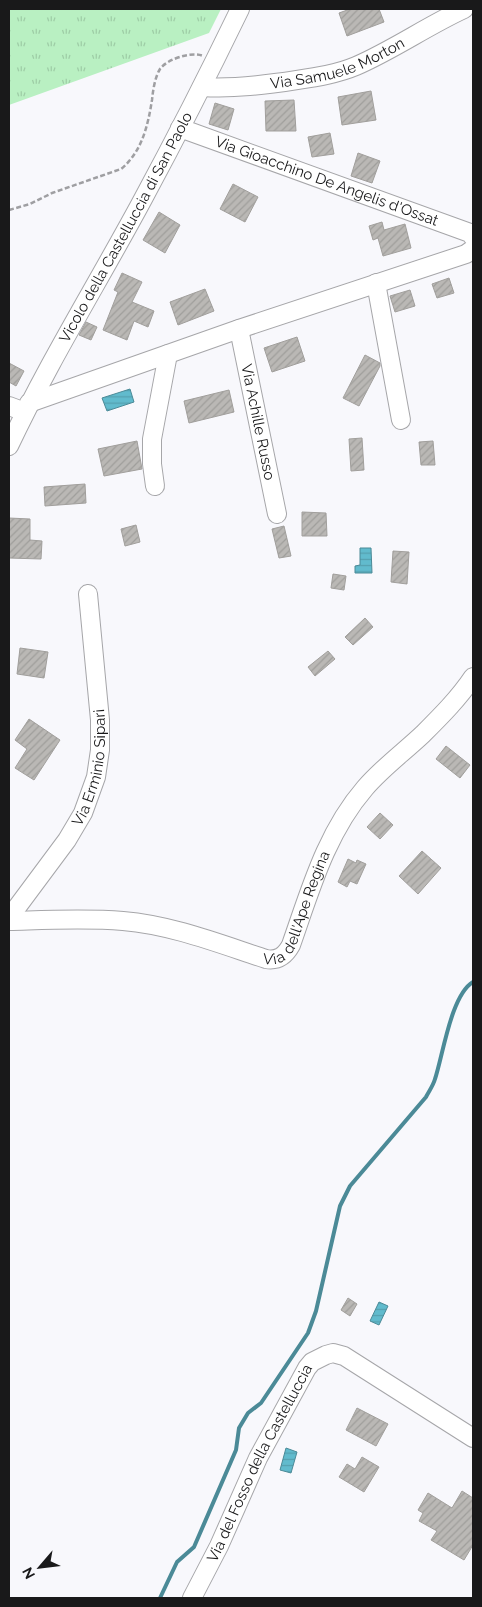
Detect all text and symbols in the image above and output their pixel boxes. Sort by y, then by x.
street label: Via Samuele Morton [269,34,408,93]
street label: Vicolo della Castelluccia di San Paolo [56,109,196,346]
street label: Via Gioacchino De Angelis d'Ossat [213,132,441,230]
street label: Via Achille Russo [237,362,279,482]
street label: Via Erminio Sipari [68,708,109,829]
street label: Via dell'Ape Regina [262,848,334,969]
street label: Via del Fosso della Castelluccia [203,1361,316,1565]
north arrow [15,1542,65,1592]
text: N [19,1565,38,1582]

